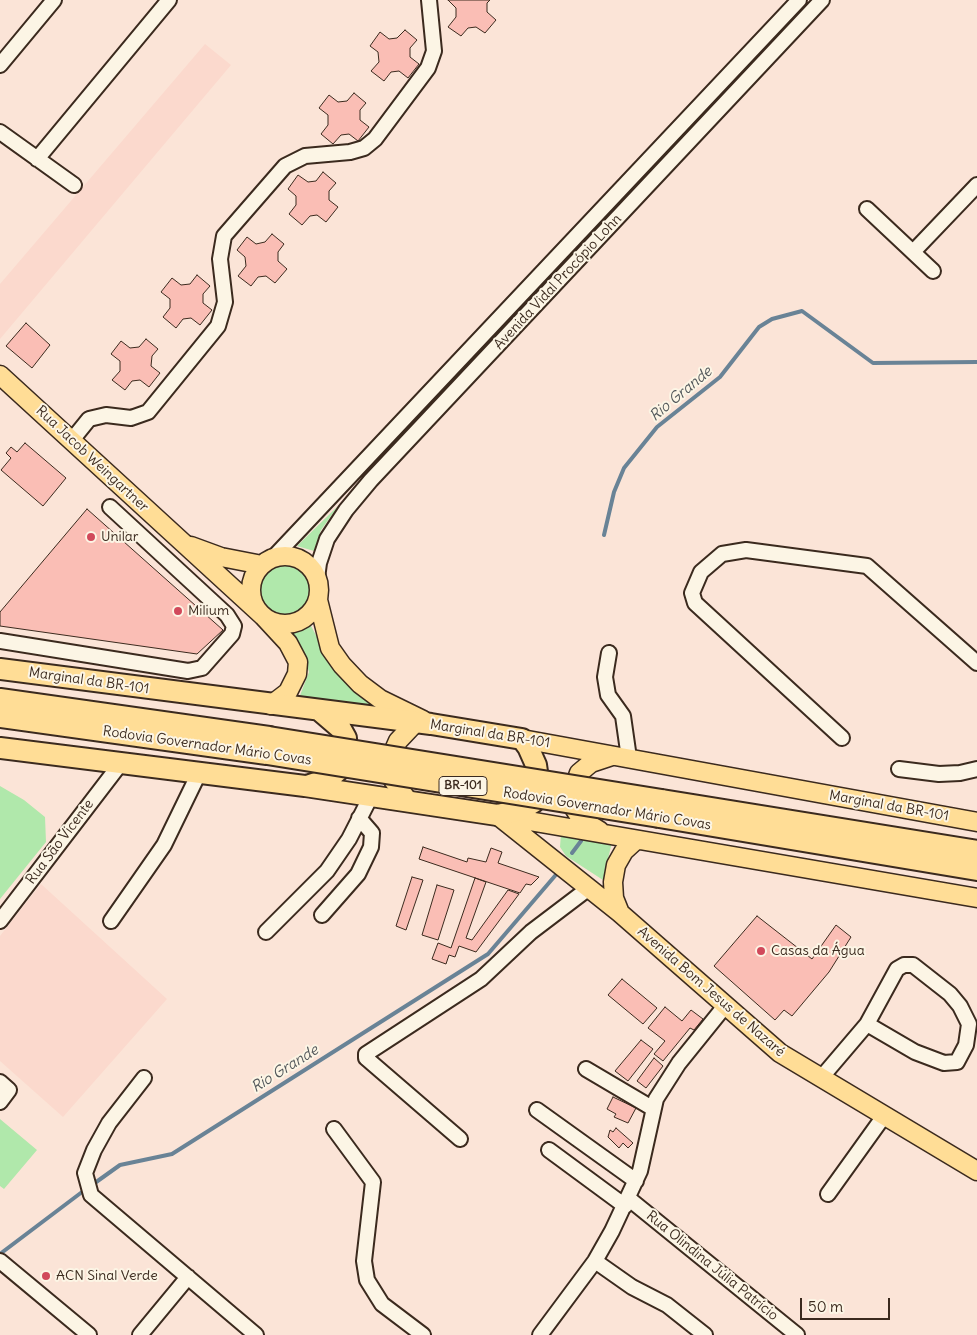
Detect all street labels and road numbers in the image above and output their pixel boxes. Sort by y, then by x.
street label: Avenida Vidal Procópio Lohn [491,211,625,353]
street label: Rua Jacob Weingartner [32,402,152,516]
street label: Marginal da BR-101 [28,664,150,698]
street label: Marginal da BR-101 [429,716,551,752]
street label: Rodovia Governador Mário Covas [102,723,312,769]
road number: BR-101 [439,776,487,796]
street label: Rodovia Governador Mário Covas [502,784,712,834]
street label: Marginal da BR-101 [828,787,950,825]
street label: Rua São Vicente [23,796,97,888]
street label: Avenida Bom Jesus de Nazaré [634,923,788,1061]
street label: Rua Olindina Júlia Patrício [643,1208,781,1324]

